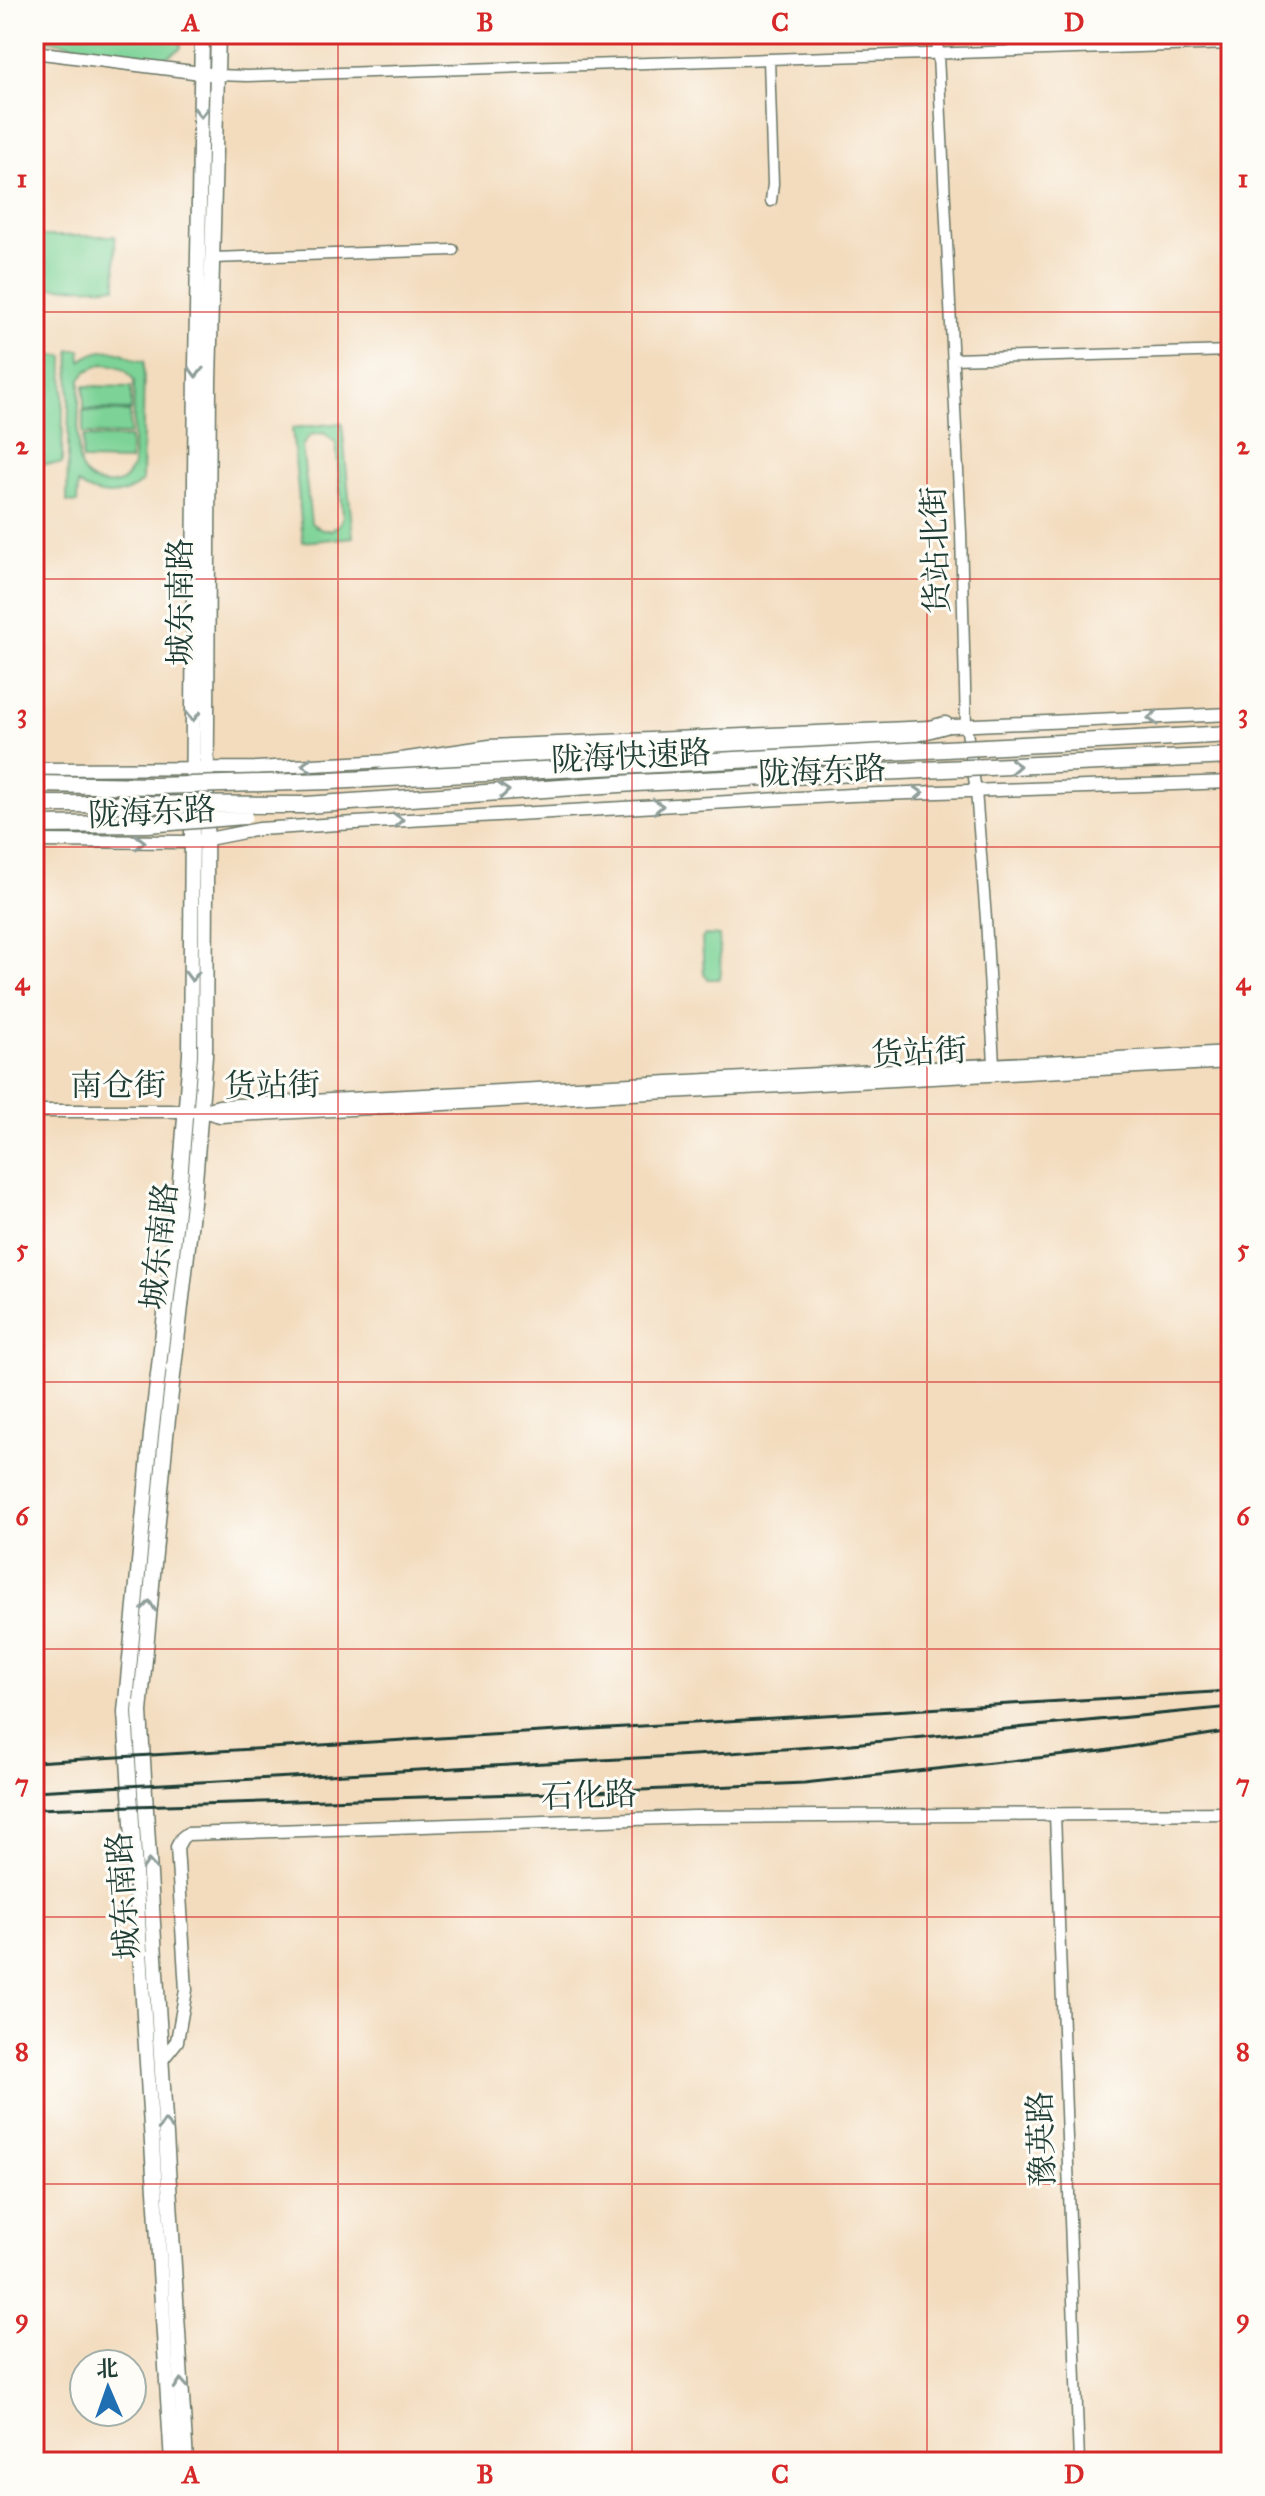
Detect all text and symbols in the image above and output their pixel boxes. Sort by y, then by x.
text: A [180,6,200,38]
text: B [476,6,494,38]
text: C [771,6,789,38]
text: D [1064,6,1084,38]
one-way arrow [192,106,209,119]
text: 1 [17,162,27,194]
text: 1 [1238,162,1248,194]
one-way arrow [187,366,204,379]
text: 2 [16,429,30,461]
text: 2 [1237,429,1251,461]
street label: 货站北街 [914,485,957,615]
street label: 城东南路 [161,538,200,666]
text: 3 [17,697,27,729]
text: 3 [1238,697,1248,729]
one-way arrow [1146,709,1159,726]
one-way arrow [184,710,201,723]
street label: 陇海快速路 [550,733,712,780]
street label: 陇海东路 [757,749,887,794]
one-way arrow [300,756,313,773]
one-way arrow [1009,757,1022,774]
one-way arrow [498,783,510,800]
one-way arrow [912,784,925,801]
street label: 陇海东路 [87,790,217,835]
one-way arrow [652,798,665,815]
one-way arrow [392,812,405,829]
one-way arrow [134,833,147,851]
text: 4 [15,965,31,997]
text: 4 [1236,965,1252,997]
one-way arrow [183,970,201,983]
street label: 货站街 [870,1031,968,1074]
street label: 货站街 [224,1065,320,1106]
street label: 南仓街 [70,1066,166,1105]
street label: 城东南路 [133,1180,186,1312]
text: 5 [16,1232,29,1264]
text: 5 [1237,1232,1250,1264]
text: 6 [15,1500,30,1532]
text: 6 [1236,1500,1251,1532]
one-way arrow [140,1599,157,1612]
text: 7 [15,1767,29,1799]
text: 7 [1236,1767,1250,1799]
street label: 石化路 [540,1774,638,1817]
street label: 城东南路 [100,1831,147,1961]
one-way arrow [141,1858,158,1871]
text: 8 [15,2035,29,2067]
text: 8 [1236,2035,1250,2067]
street label: 豫英路 [1020,2090,1063,2188]
one-way arrow [157,2118,174,2131]
text: 9 [15,2302,29,2334]
text: 9 [1236,2302,1250,2334]
north arrow [68,2348,148,2428]
text: 北 [96,2355,119,2382]
one-way arrow [173,2377,190,2390]
text: A [180,2458,200,2490]
text: B [476,2458,494,2490]
text: C [771,2458,789,2490]
text: D [1064,2458,1084,2490]

